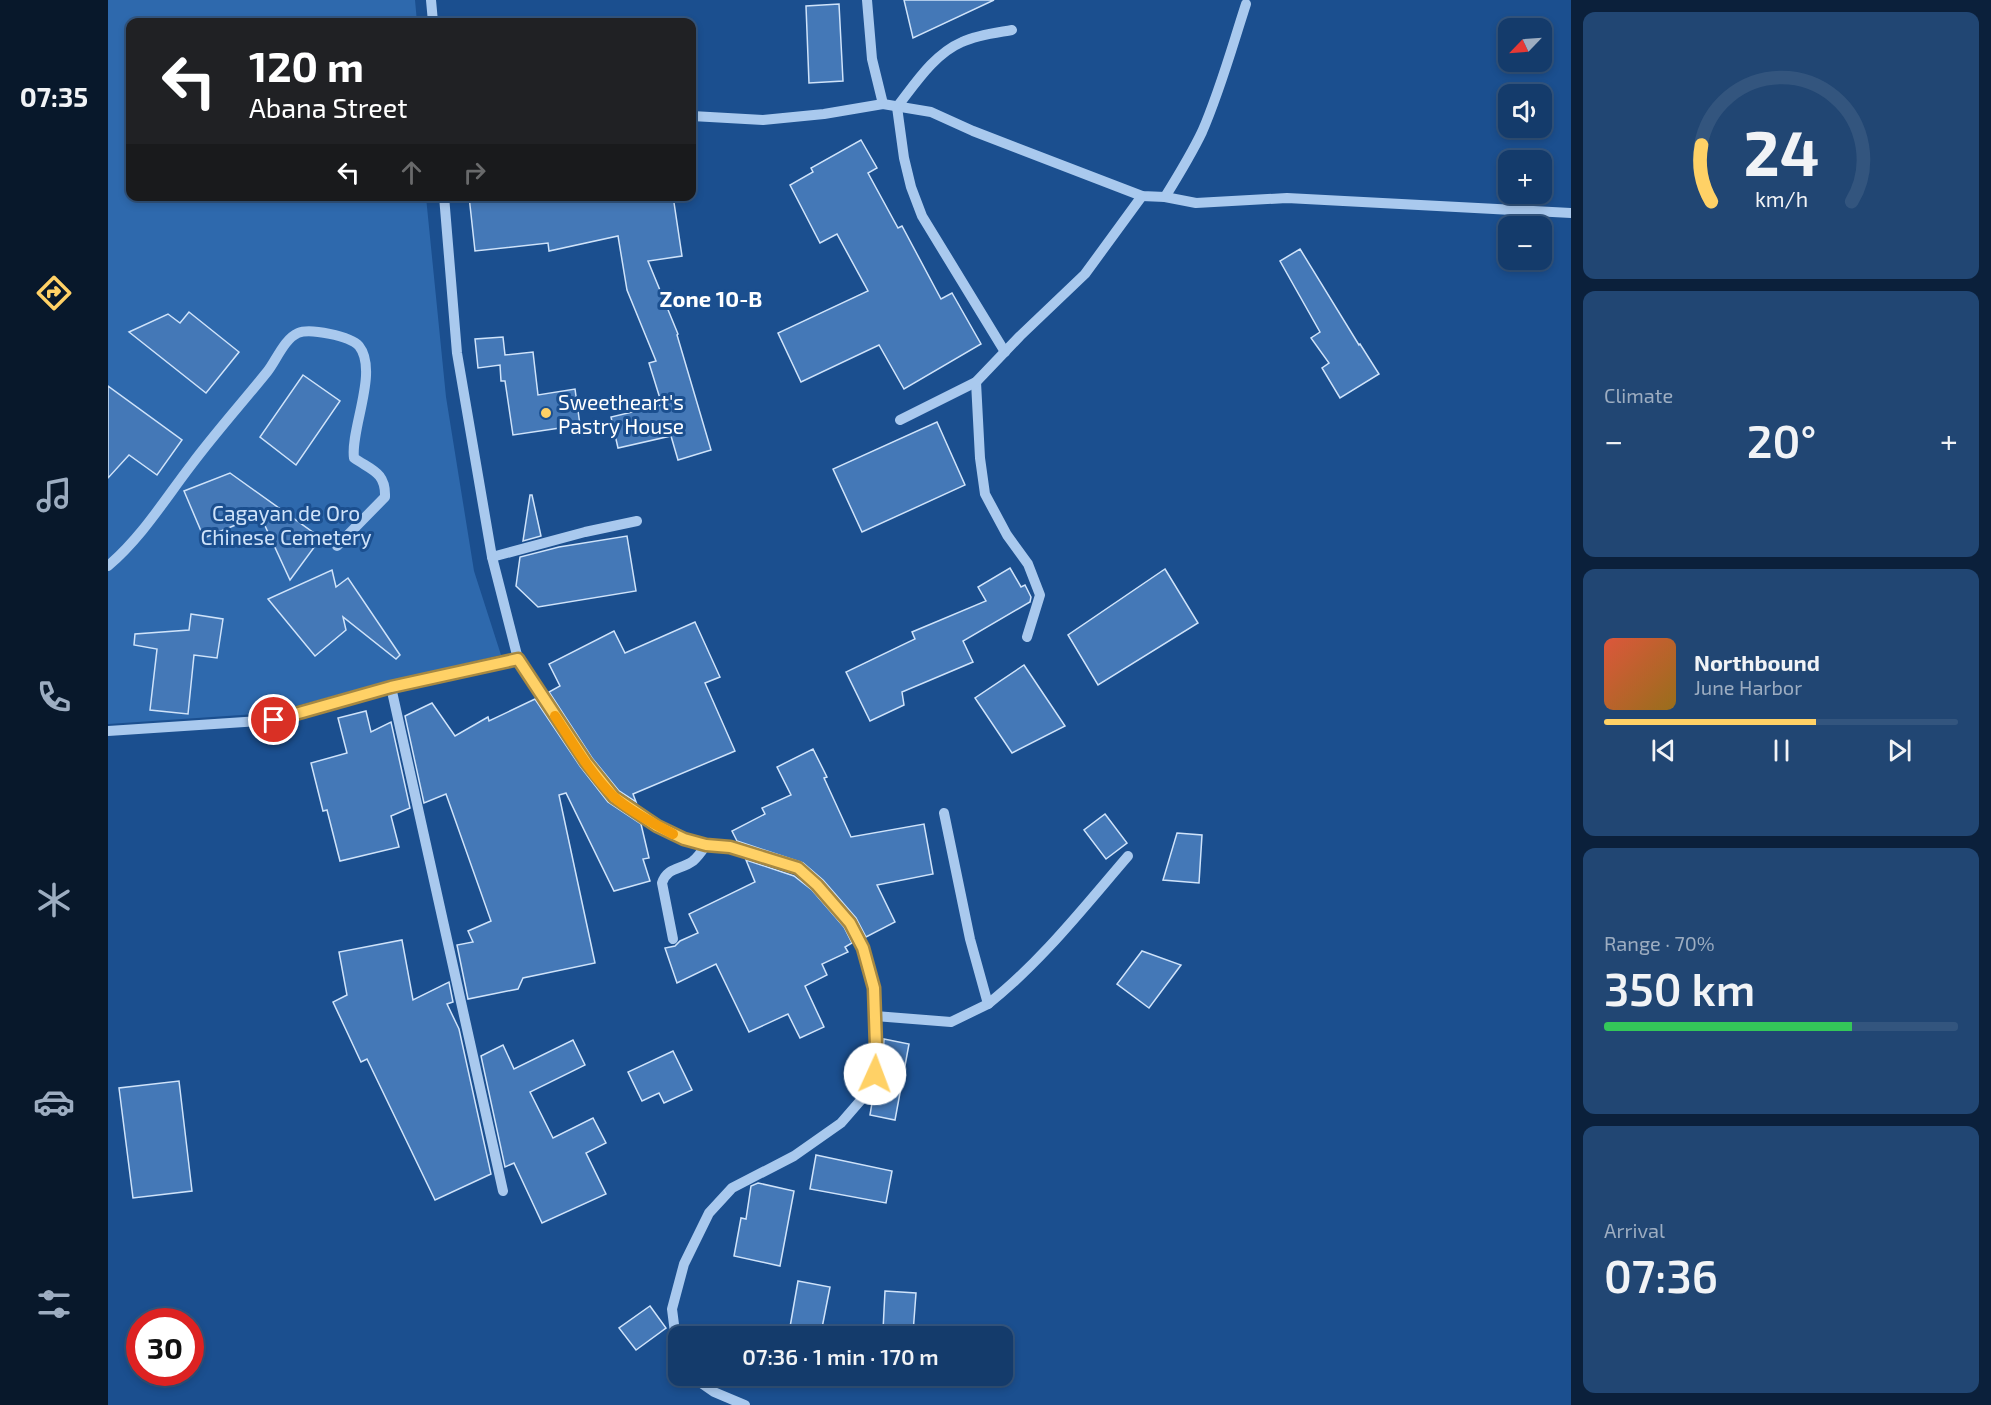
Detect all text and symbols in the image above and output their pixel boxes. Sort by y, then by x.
north arrow [1498,18,1552,72]
map controls [1498,18,1552,270]
text: 120 m [249,40,364,90]
icon: left [150,42,228,120]
text: 07:35 [20,80,88,112]
button: sound [1498,84,1552,138]
text: Abana Street [249,91,408,123]
text: 24 [1743,114,1819,189]
button: + [1498,150,1552,204]
icon: left [332,156,365,189]
icon: ahead [395,156,428,189]
icon: right [458,156,491,189]
text: km/h [1754,187,1808,212]
button: − [1498,216,1552,270]
icon: directions [33,272,75,314]
district label: Zone 10-B [660,285,762,311]
text: Climate [1604,383,1673,407]
place label: Sweetheart's Pastry House [558,389,684,438]
marker: Sweetheart's Pastry House [539,406,553,420]
text: 20° [1747,413,1816,467]
text: − [1604,420,1623,460]
text: + [1940,420,1958,460]
icon: music [33,474,75,516]
park label: Cagayan de Oro Chinese Cemetery [200,500,372,549]
text: Northbound [1694,649,1820,675]
text: June Harbor [1694,675,1802,699]
icon: phone [33,676,75,718]
pin [248,694,299,745]
icon: arrive [257,703,290,736]
icon: previous [1647,734,1680,767]
icon: pause [1765,734,1798,767]
icon: next [1883,734,1916,767]
icon: climate [33,879,75,921]
text: Range · 70% [1604,931,1715,955]
text: 350 km [1604,961,1755,1015]
position arrow [843,1042,907,1106]
icon: car [33,1081,75,1123]
text: Arrival [1604,1218,1665,1242]
text: 07:36 [1604,1248,1718,1302]
icon: filters [33,1283,75,1325]
speed limit sign: 30 [126,1308,204,1386]
text: 07:36 · 1 min · 170 m [742,1343,939,1369]

